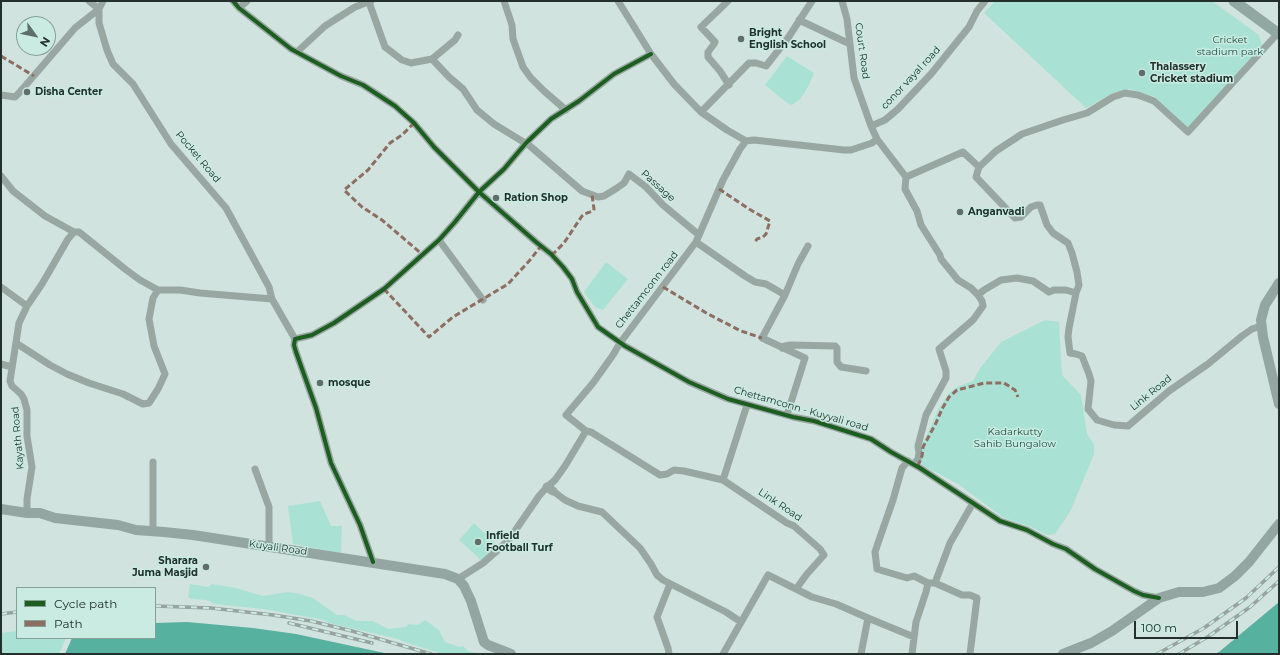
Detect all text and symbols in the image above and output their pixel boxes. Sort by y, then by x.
north arrow [16,16,56,56]
street label: Court Road [852,22,872,80]
place label: Bright English School [749,27,826,50]
text: N [37,34,54,50]
marker: Bright English School [736,34,746,44]
park label: Cricket stadium park [1197,34,1263,58]
street label: conor vayal road [879,44,943,112]
place label: Thalassery Cricket stadium [1150,61,1233,84]
marker: Thalassery Cricket stadium [1137,68,1147,78]
place label: Disha Center [35,86,103,98]
marker: Disha Center [22,87,32,97]
street label: Pocket Road [173,129,223,185]
street label: Passage [639,168,677,204]
place label: Ration Shop [504,192,568,204]
marker: Ration Shop [491,193,501,203]
place label: Anganvadi [968,206,1024,218]
marker: Anganvadi [955,207,965,217]
street label: Chettamconn road [613,249,681,331]
street label: Link Road [1128,373,1174,413]
place label: mosque [328,377,370,389]
marker: mosque [315,378,325,388]
street label: Chettamconn - Kuyyali road [732,384,870,434]
street label: Kayath Road [9,406,27,470]
park label: Kadarkutty Sahib Bungalow [974,426,1056,450]
street label: Link Road [756,486,804,524]
place label: Infield Football Turf [486,530,553,554]
marker: Infield Football Turf [473,537,483,547]
street label: Kuyali Road [248,538,308,558]
place label: Sharara Juma Masjid [132,555,198,578]
marker: Sharara Juma Masjid [201,562,211,572]
legend [16,587,156,639]
text: Cycle path [54,596,117,611]
scale bar [1136,613,1240,639]
text: Path [54,616,83,631]
text: 100 m [1141,620,1177,635]

